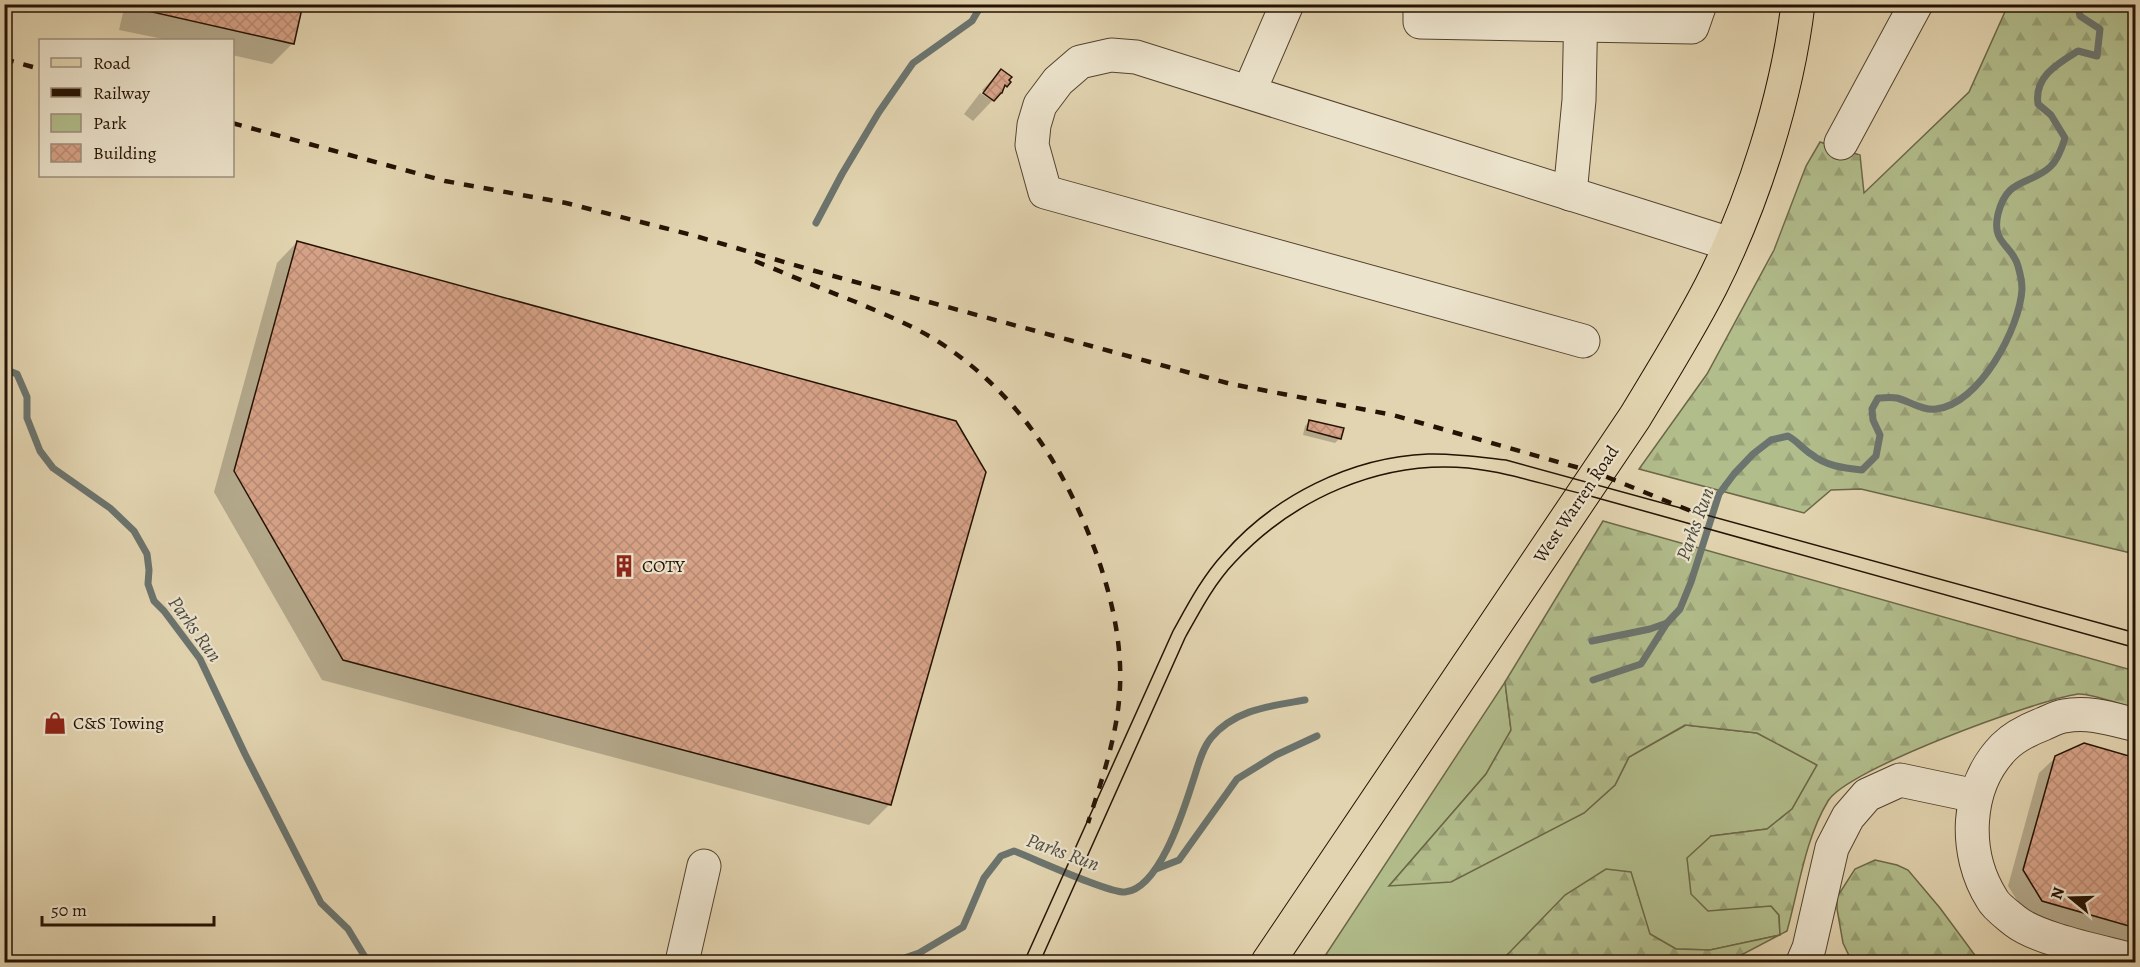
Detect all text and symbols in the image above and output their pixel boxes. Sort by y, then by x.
legend [39,39,234,177]
text: Road [93,51,131,75]
text: Railway [93,81,151,105]
text: Park [93,111,127,135]
text: Building [93,141,157,165]
street label: West Warren Road [1527,440,1624,568]
water label: Parks Run [1669,484,1721,564]
building icon: COTY [611,553,637,579]
place label: COTY [642,554,686,578]
water label: Parks Run [162,590,228,668]
shop icon: C&S Towing [42,710,68,736]
place label: C&S Towing [73,711,164,735]
water label: Parks Run [1023,826,1103,878]
north arrow [2041,868,2101,928]
text: N [2045,884,2070,903]
scale bar [42,889,214,927]
text: 50 m [51,898,87,922]

